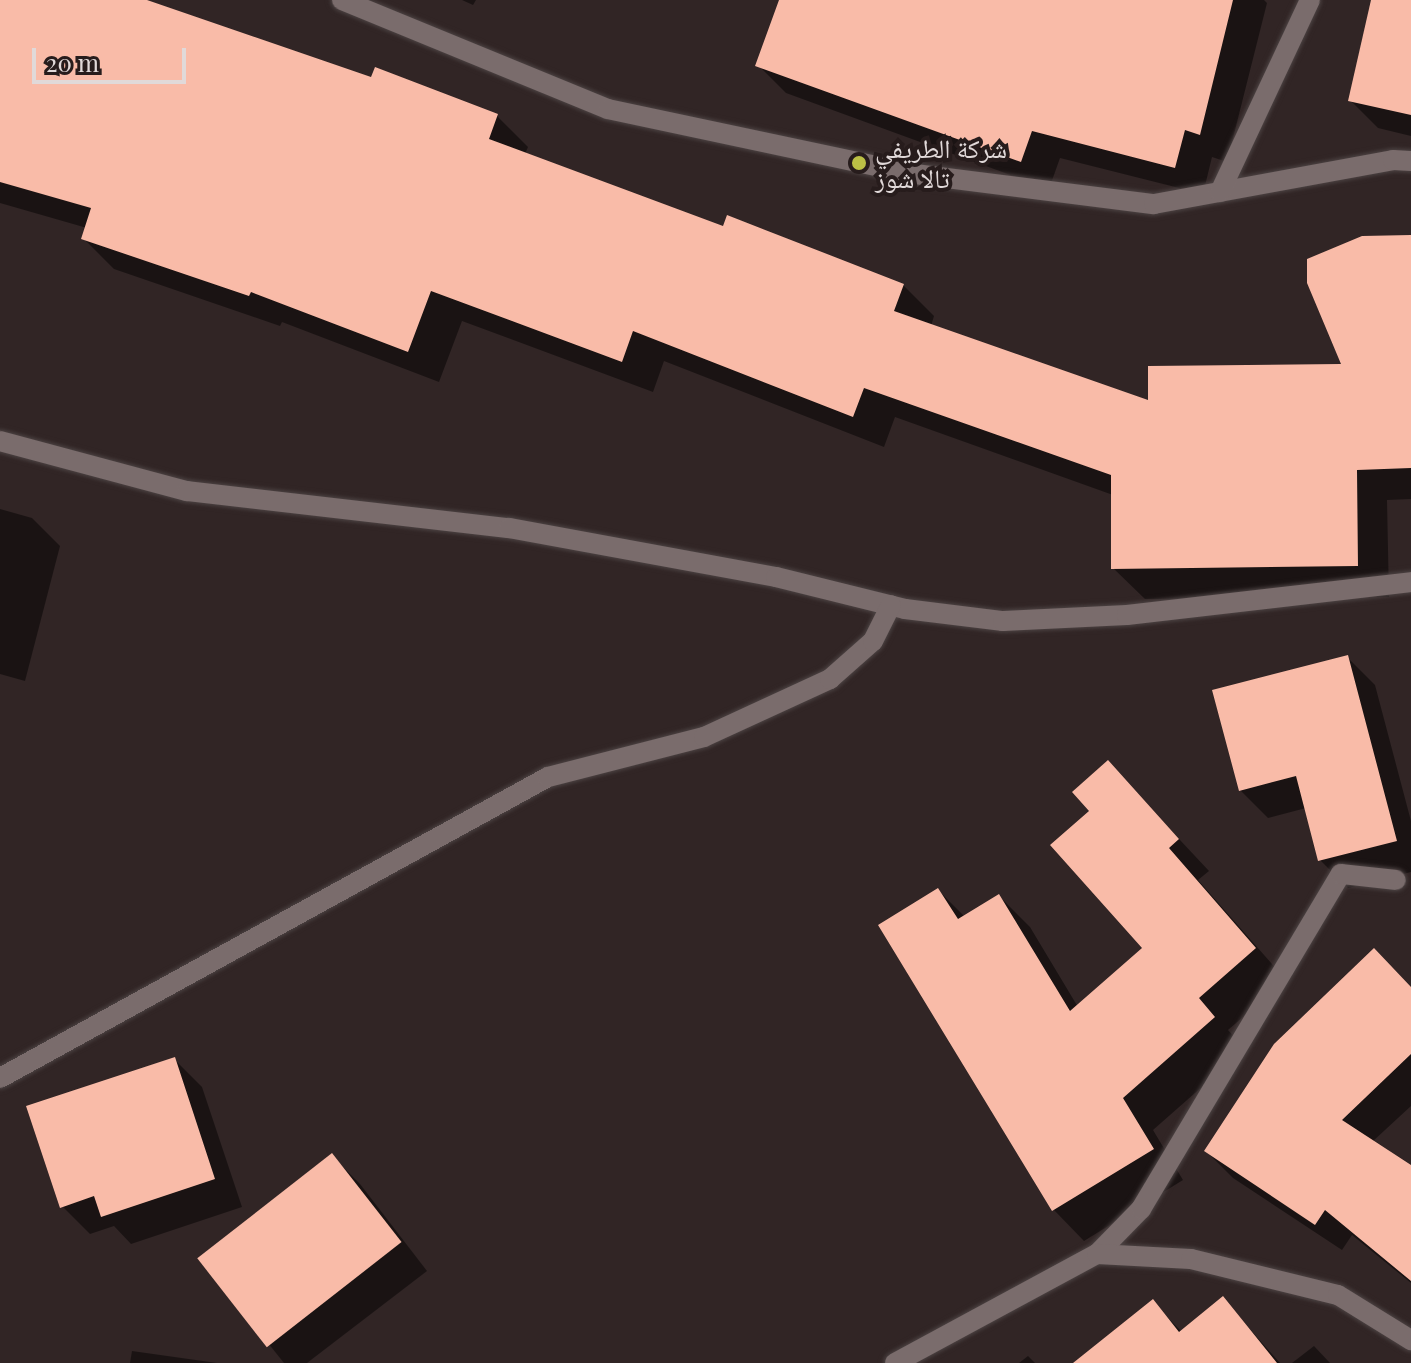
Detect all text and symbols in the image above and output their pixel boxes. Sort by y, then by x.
scale bar [36,32,190,82]
text: 20 m [46,46,99,78]
place label: شركة الطريفي تالا شوز [875,132,1007,194]
marker: شركة الطريفي تالا شوز [850,154,868,172]

